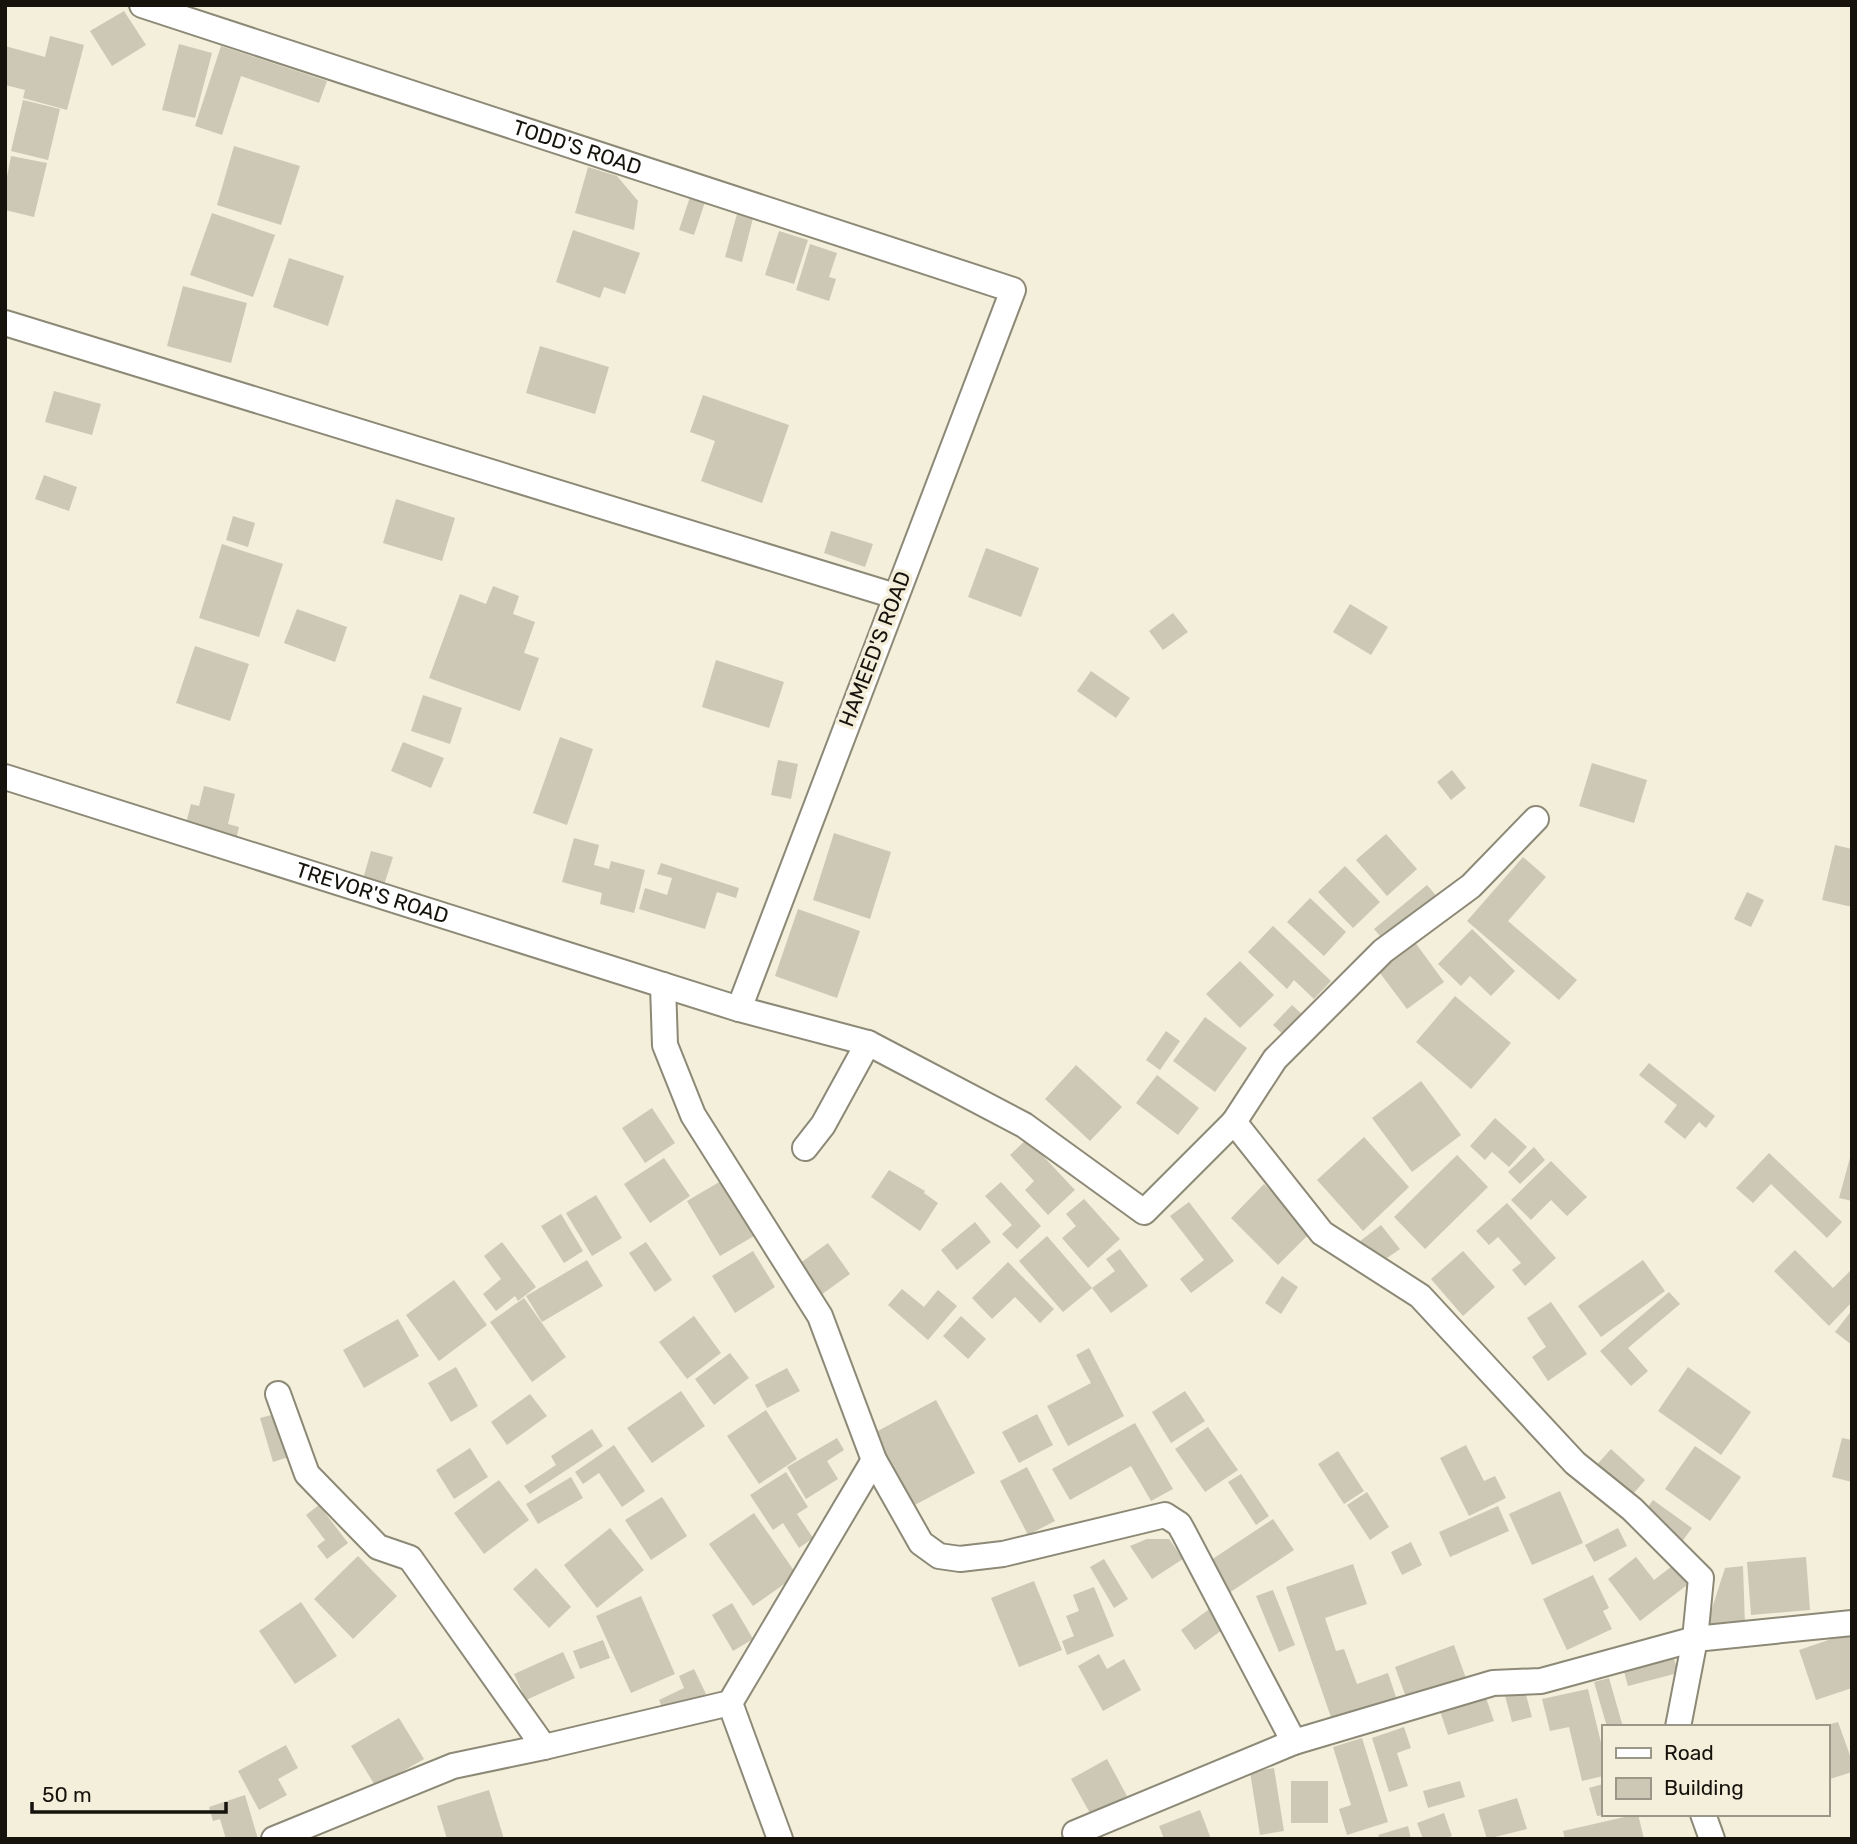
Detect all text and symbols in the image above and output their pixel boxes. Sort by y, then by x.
street label: TODD'S ROAD [510,114,645,180]
street label: HAMEED'S ROAD [833,567,916,730]
street label: TREVOR'S ROAD [293,857,452,928]
legend [1602,1725,1829,1816]
text: Road [1664,1740,1714,1765]
scale bar [32,1770,226,1814]
text: Building [1664,1775,1744,1800]
text: 50 m [42,1782,92,1807]

